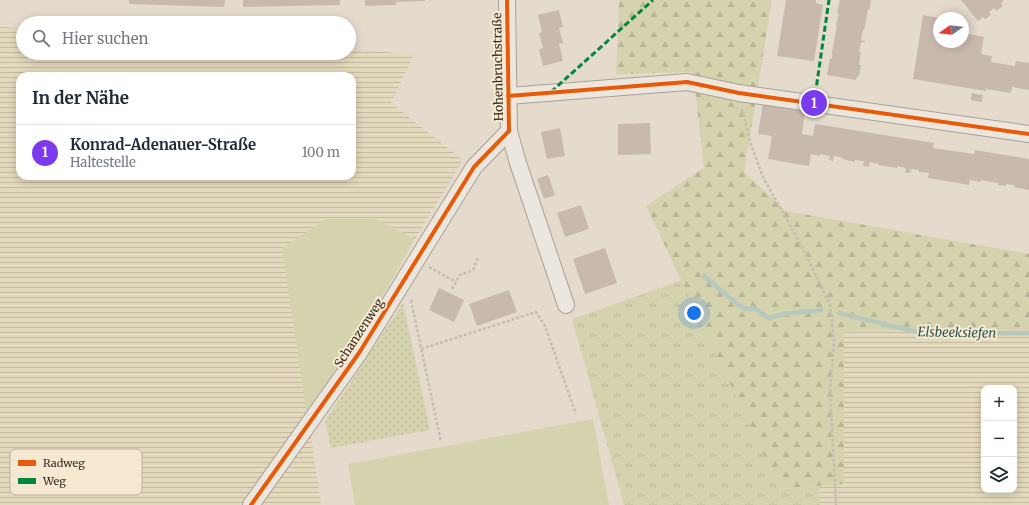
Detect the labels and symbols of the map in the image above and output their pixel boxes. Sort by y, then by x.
north arrow [933,12,969,48]
street label: Hohenbruchstraße [489,13,506,121]
pin: 1 [801,88,827,118]
street label: Schanzenweg [331,295,387,370]
your location [684,303,704,323]
water label: Elsbeeksiefen [918,323,997,342]
legend [10,449,142,495]
text: Radweg [43,456,85,470]
text: Weg [42,474,66,488]

